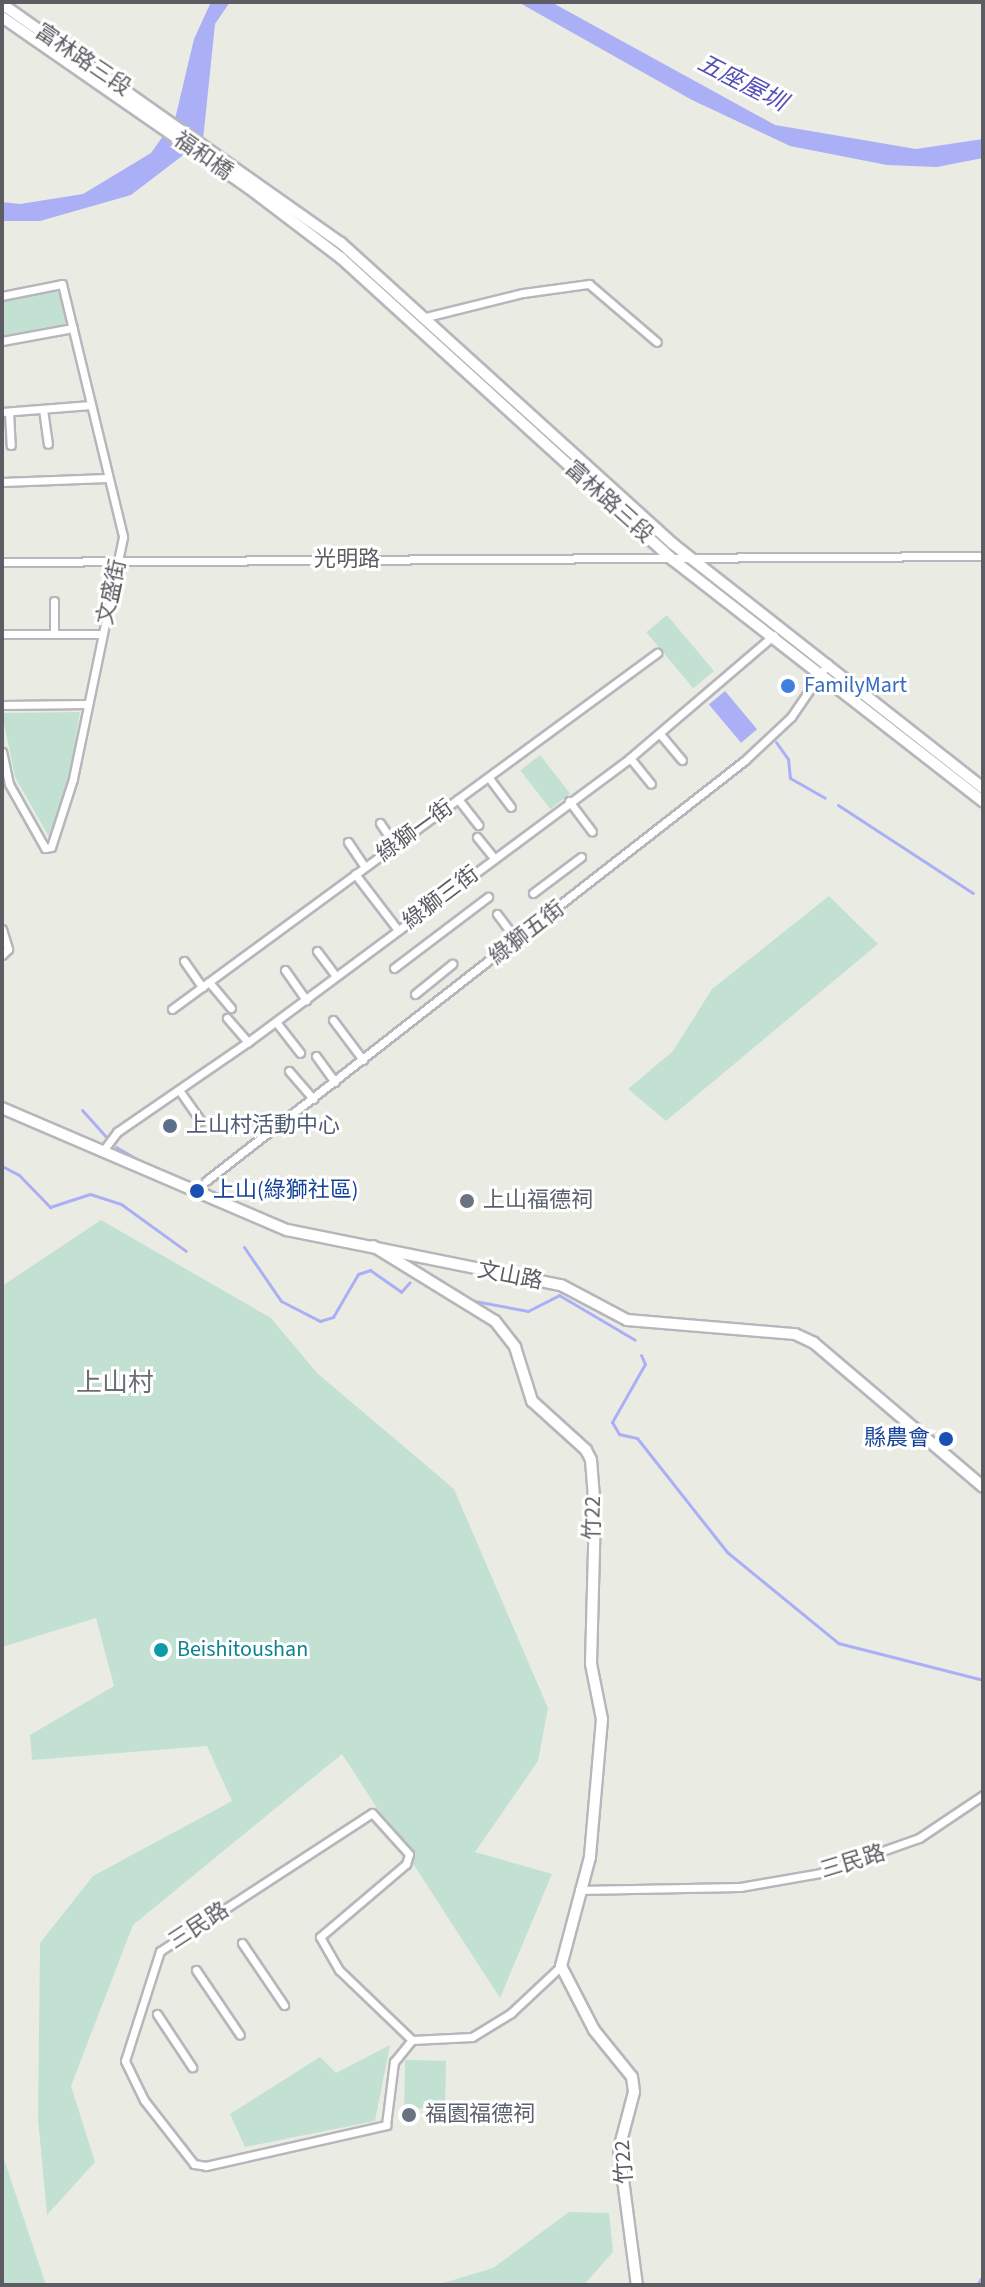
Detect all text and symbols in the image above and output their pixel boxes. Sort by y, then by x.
street label: 富林路三段 [30,18,136,102]
water label: 五座屋圳 [693,48,791,118]
street label: 福和橋 [168,126,238,186]
street label: 富林路三段 [559,455,659,549]
street label: 光明路 [314,547,380,573]
street label: 文盛街 [92,557,132,627]
place label: FamilyMart [804,673,907,699]
marker: FamilyMart [779,677,797,695]
street label: 綠獅一街 [372,794,458,868]
street label: 綠獅三街 [398,861,484,935]
street label: 綠獅五街 [484,896,570,970]
place label: 上山村活動中心 [186,1113,340,1139]
marker: 上山村活動中心 [161,1117,179,1135]
place label: 上山(綠獅社區) [213,1178,358,1204]
marker: 上山(綠獅社區) [188,1182,206,1200]
place label: 上山福德祠 [483,1188,593,1214]
marker: 上山福德祠 [458,1192,476,1210]
street label: 文山路 [475,1257,545,1295]
district label: 上山村 [76,1367,154,1399]
place label: 縣農會 [864,1426,930,1452]
marker: 縣農會 [937,1430,955,1448]
street label: 竹22 [579,1496,607,1540]
place label: Beishitoushan [177,1637,308,1663]
marker: Beishitoushan [152,1641,170,1659]
street label: 三民路 [818,1840,888,1884]
street label: 三民路 [164,1897,234,1955]
place label: 福園福德祠 [425,2102,535,2128]
marker: 福園福德祠 [400,2106,418,2124]
street label: 竹22 [609,2139,639,2185]

